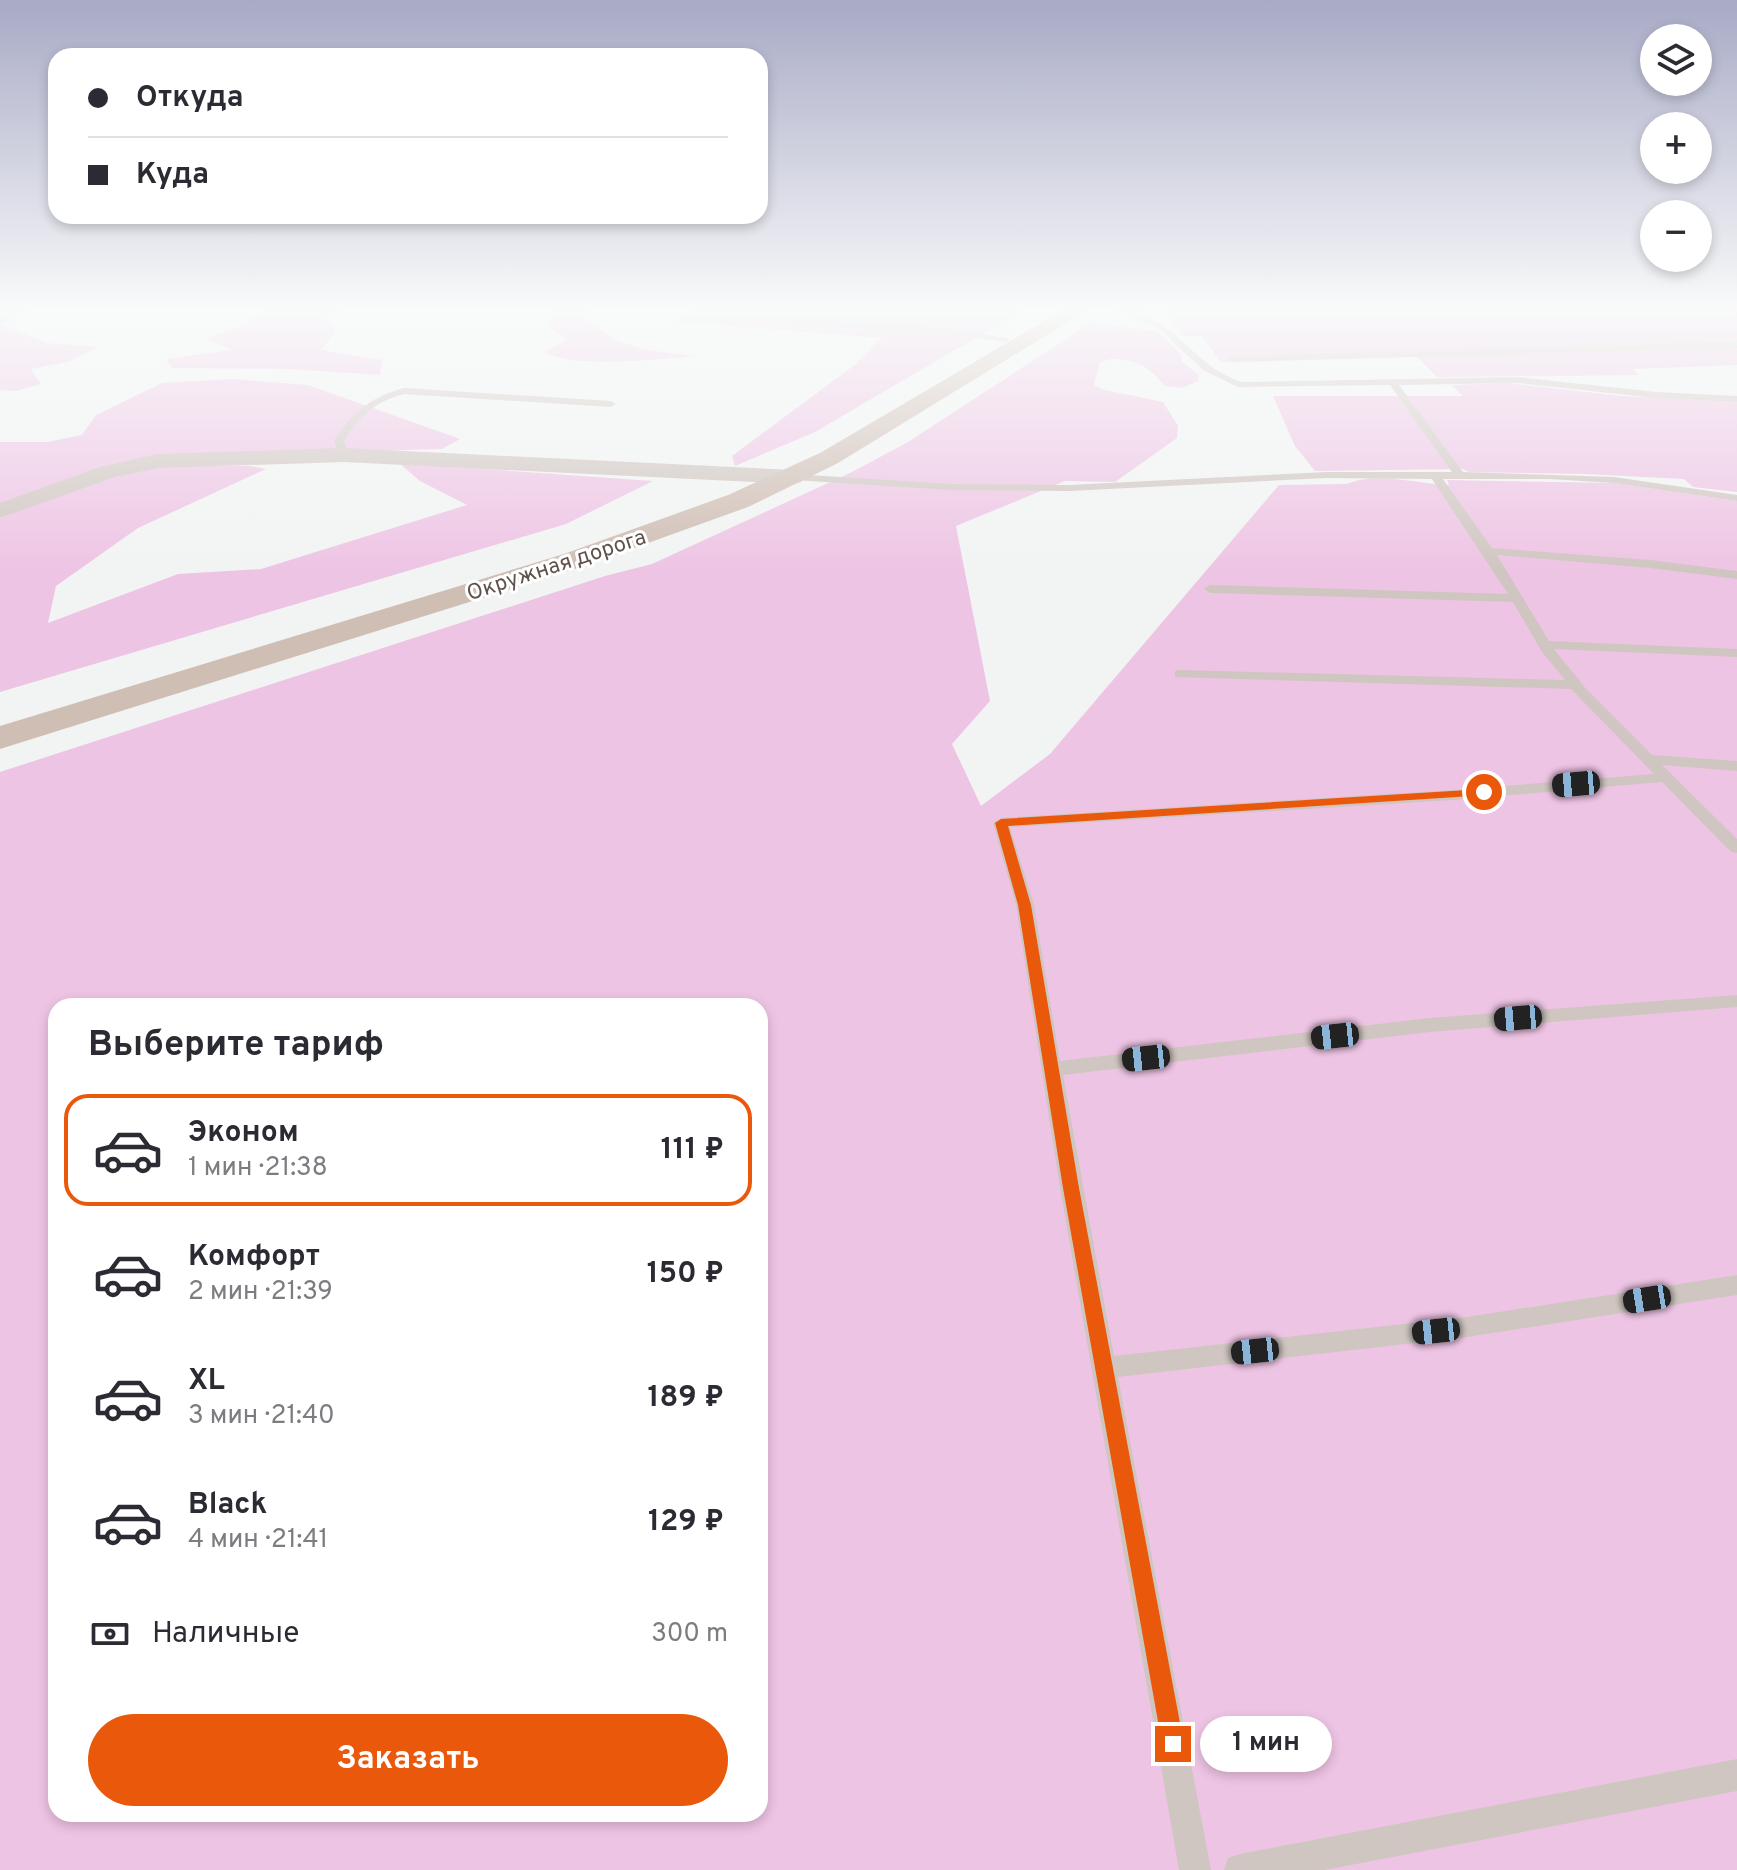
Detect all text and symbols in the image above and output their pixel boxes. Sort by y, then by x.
map controls [1640,24,1712,272]
button: layers [1640,24,1712,96]
text: Откуда [136,80,244,117]
button: + [1640,112,1712,184]
text: Куда [136,157,209,194]
button: − [1640,200,1712,272]
street label: Окружная дорога [464,525,650,608]
car [1551,770,1601,798]
route start [1466,774,1502,810]
car [1493,1004,1543,1032]
car [1310,1022,1360,1050]
text: Выберите тариф [88,1023,384,1069]
car [1121,1044,1171,1072]
icon: car [92,1114,164,1186]
text: Эконом [188,1115,299,1152]
text: 111 ₽ [661,1132,724,1169]
text: 1 мин · 21:38 [188,1152,328,1185]
icon: car [92,1238,164,1310]
text: Комфорт [188,1239,320,1276]
text: 150 ₽ [647,1256,724,1293]
text: 2 мин · 21:39 [188,1276,333,1309]
car [1621,1283,1673,1315]
car [1411,1317,1461,1345]
car [1230,1337,1280,1365]
icon: car [92,1362,164,1434]
text: XL [188,1363,225,1400]
text: 189 ₽ [648,1380,724,1417]
text: 3 мин · 21:40 [188,1400,335,1433]
icon: car [92,1486,164,1558]
text: Black [188,1487,267,1524]
text: 129 ₽ [648,1504,724,1541]
text: 4 мин · 21:41 [188,1524,328,1557]
icon: cash [88,1612,132,1656]
text: Наличные [152,1616,299,1653]
text: 300 m [651,1618,728,1651]
button: Заказать [88,1714,728,1806]
callout: 1 мин [1201,1716,1333,1772]
route end [1155,1726,1191,1762]
text: 1 мин [1232,1727,1300,1760]

